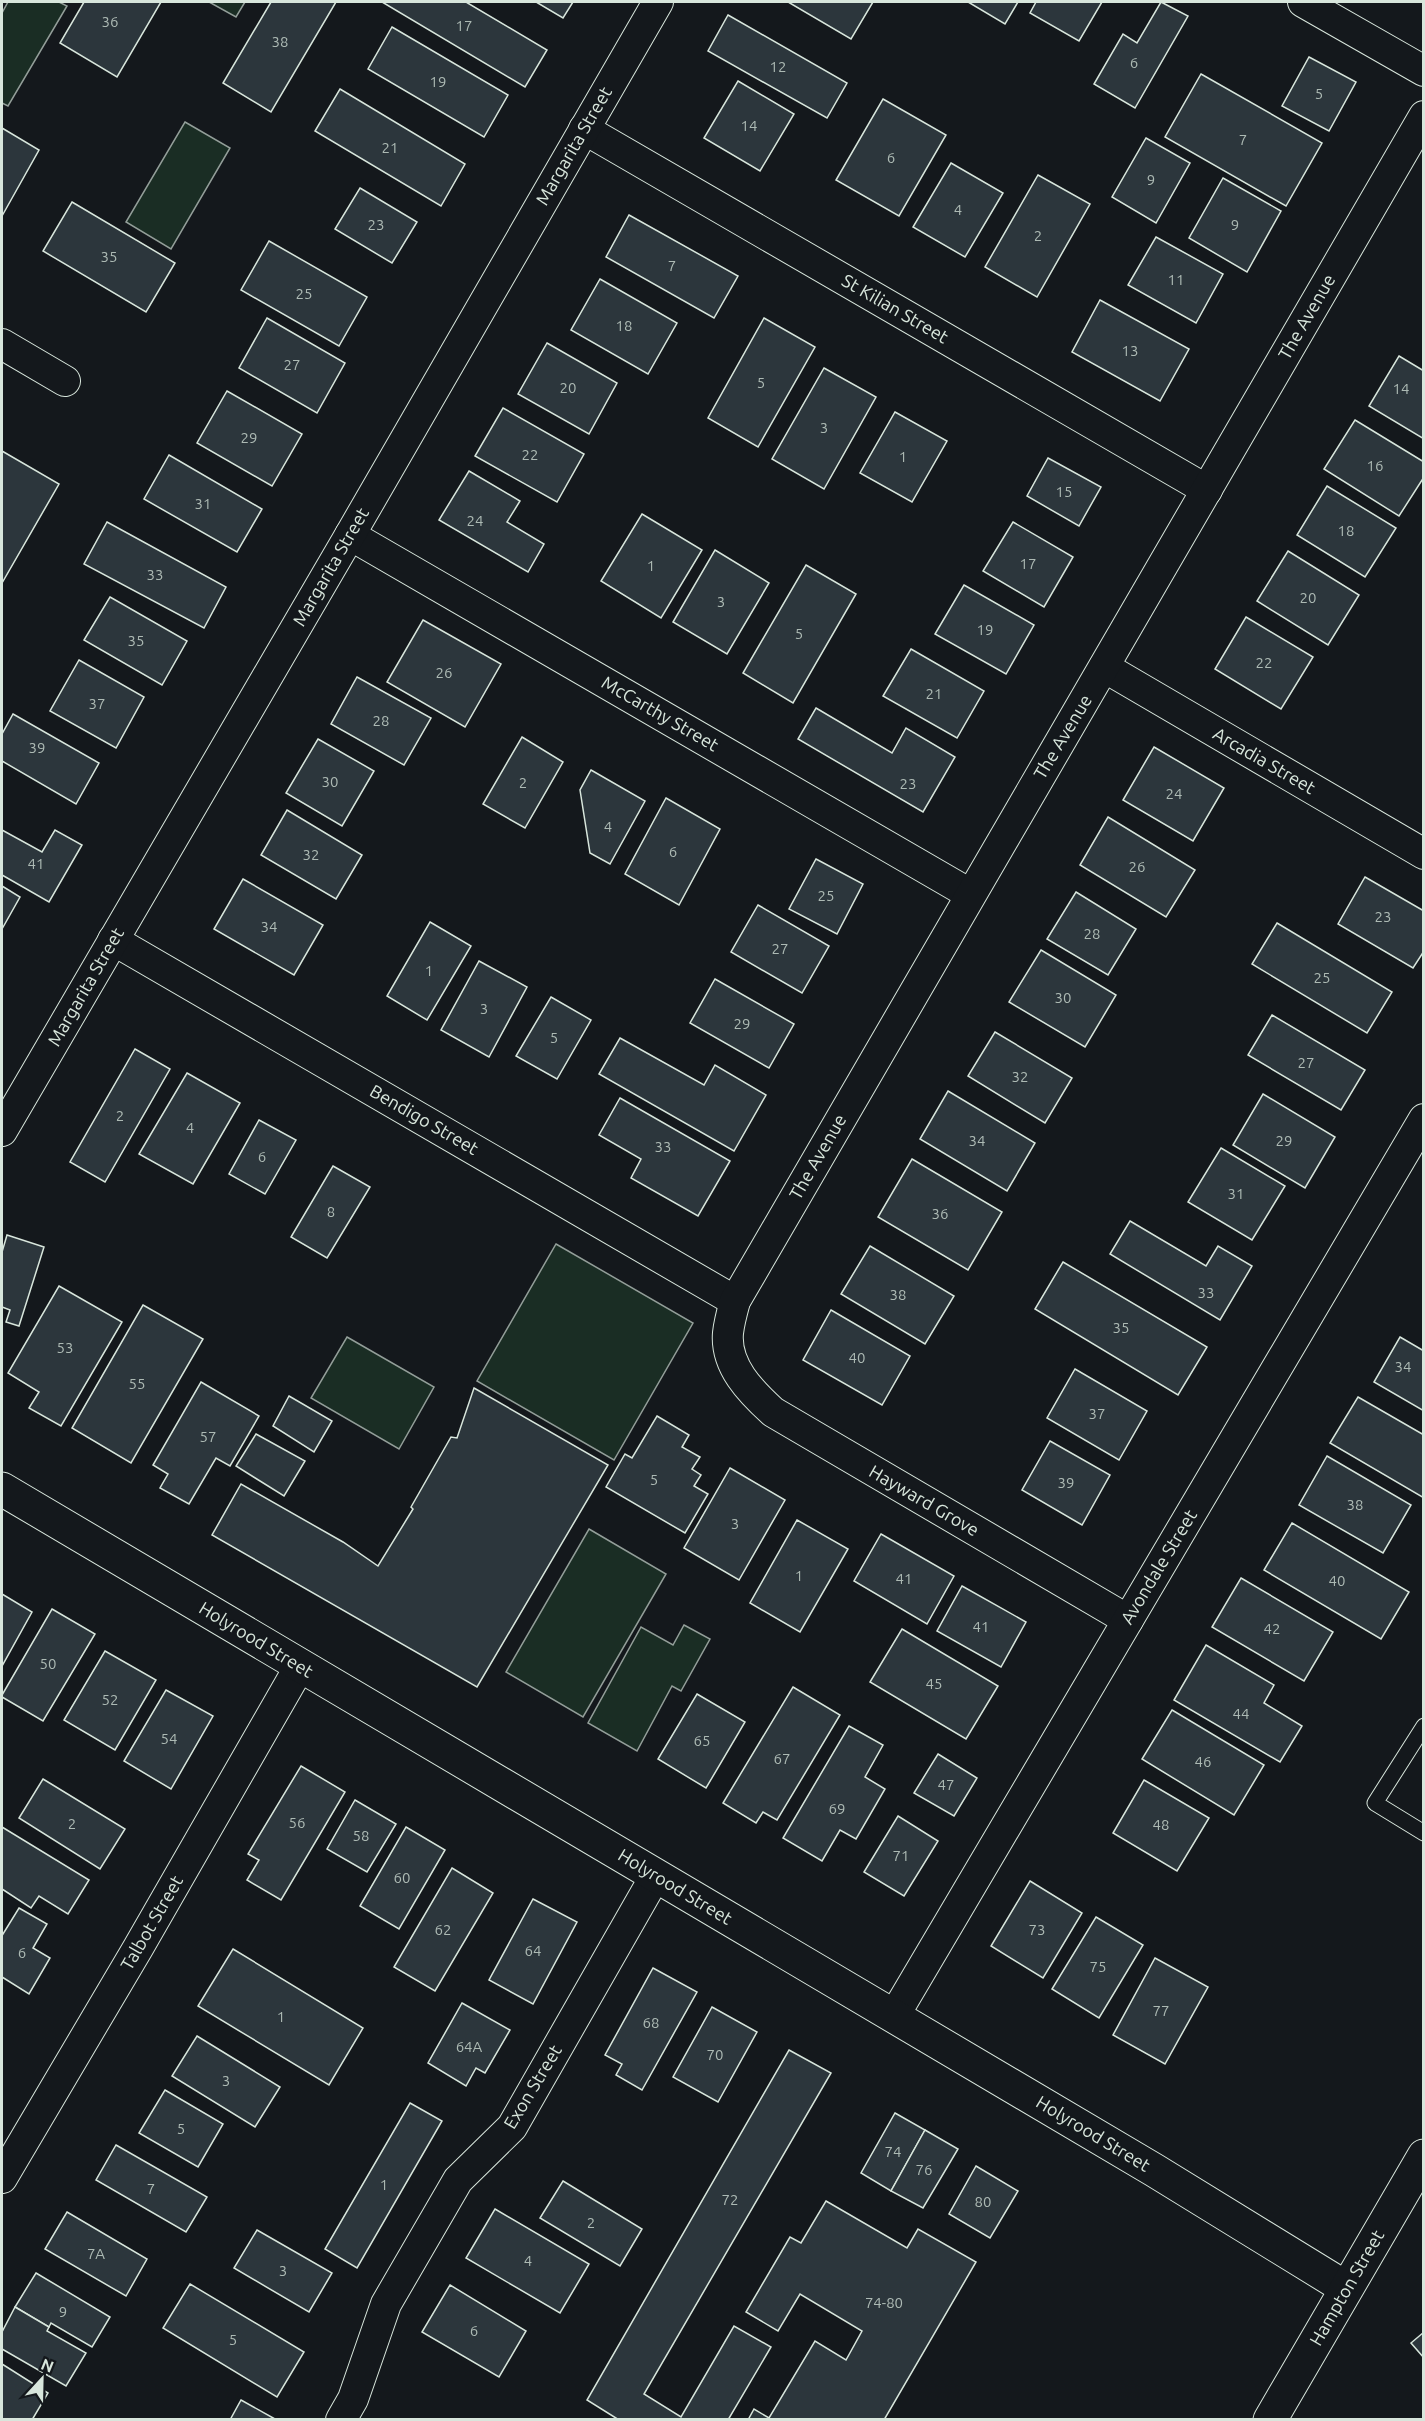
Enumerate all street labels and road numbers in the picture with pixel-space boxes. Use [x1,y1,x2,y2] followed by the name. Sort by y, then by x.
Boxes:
[531,83,615,208] street label: Margarita Street
[839,270,952,347] street label: St Kilian Street
[1274,270,1339,363] street label: The Avenue
[288,504,372,629] street label: Margarita Street
[599,672,722,755] street label: McCarthy Street
[1029,691,1095,782] street label: The Avenue
[1210,723,1319,797] street label: Arcadia Street
[43,924,127,1049] street label: Margarita Street
[367,1080,482,1158] street label: Bendigo Street
[785,1110,850,1203] street label: The Avenue
[866,1461,983,1540] street label: Hayward Grove
[1116,1506,1200,1627] street label: Avondale Street
[196,1597,317,1681] street label: Holyrood Street
[615,1844,736,1928] street label: Holyrood Street
[116,1872,186,1973] street label: Talbot Street
[499,2041,565,2132] street label: Exon Street
[1033,2091,1154,2175] street label: Holyrood Street
[1305,2226,1387,2349] street label: Hampton Street

